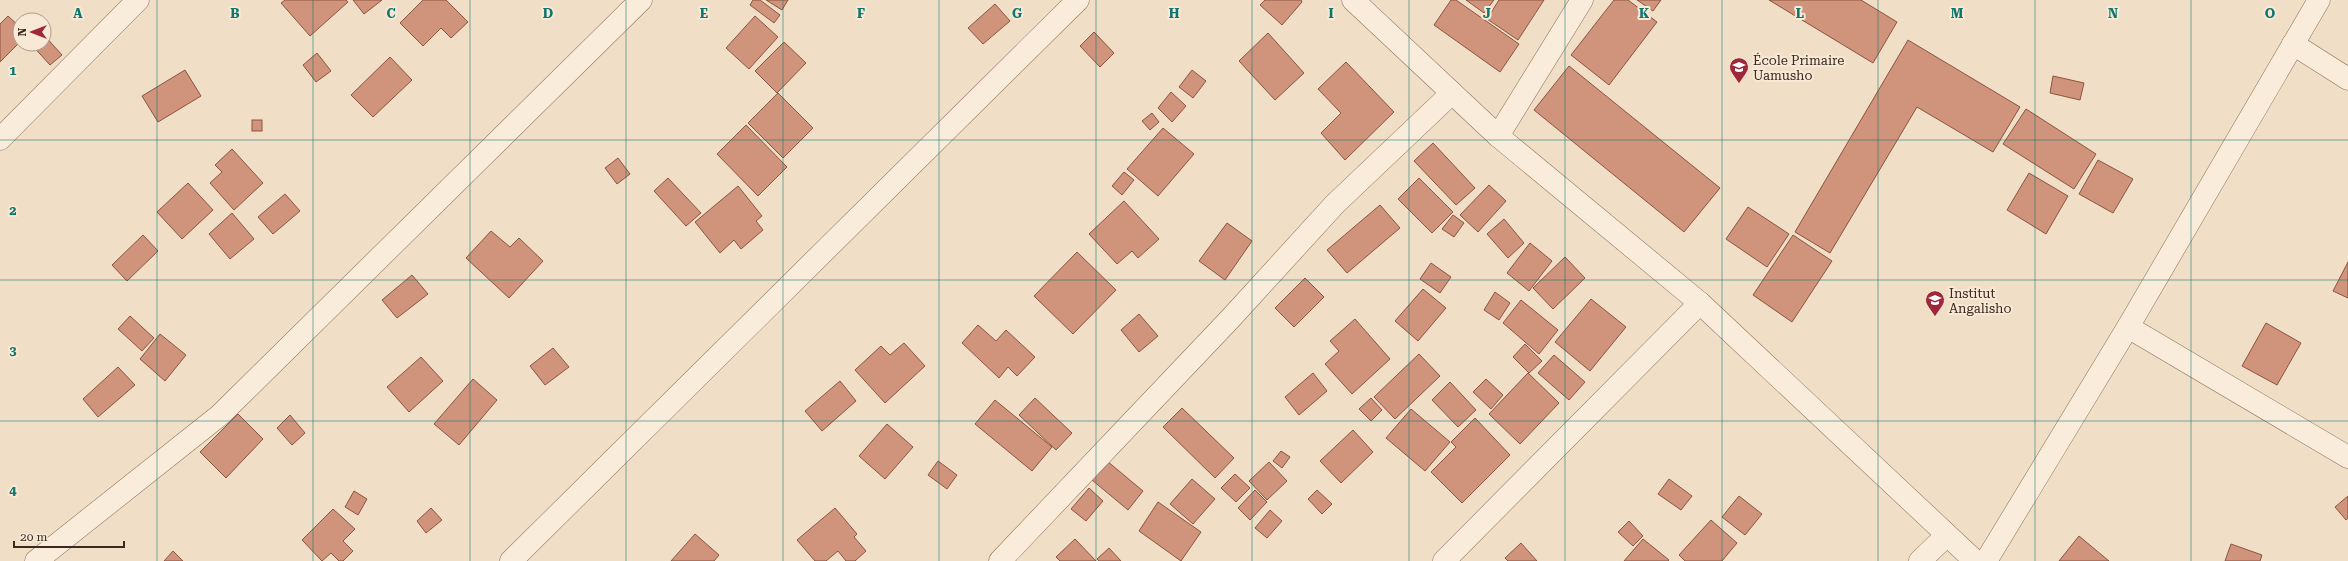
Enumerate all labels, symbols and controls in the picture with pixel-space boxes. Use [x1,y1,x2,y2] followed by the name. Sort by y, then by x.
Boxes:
[73,6,83,21] text: A
[230,6,240,21] text: B
[386,6,396,21] text: C
[543,6,553,21] text: D
[700,6,708,21] text: E
[857,6,865,21] text: F
[1012,6,1022,21] text: G
[1169,6,1180,21] text: H
[1328,6,1334,21] text: I
[1483,6,1491,21] text: J
[1639,6,1650,21] text: K
[1796,6,1804,21] text: L
[1951,6,1964,21] text: M
[2108,6,2118,21] text: N
[2265,6,2276,21] text: O
[12,12,52,52] north arrow
[16,27,29,36] text: N
[1753,52,1844,83] place label: École Primaire Uamusho
[1728,56,1750,84] school or university icon: École Primaire Uamusho
[9,63,17,78] text: 1
[9,203,17,218] text: 2
[1949,286,2012,316] place label: Institut Angalisho
[1924,289,1946,317] school or university icon: Institut Angalisho
[9,343,17,358] text: 3
[9,483,17,498] text: 4
[14,523,124,549] scale bar
[20,530,47,544] text: 20 m

